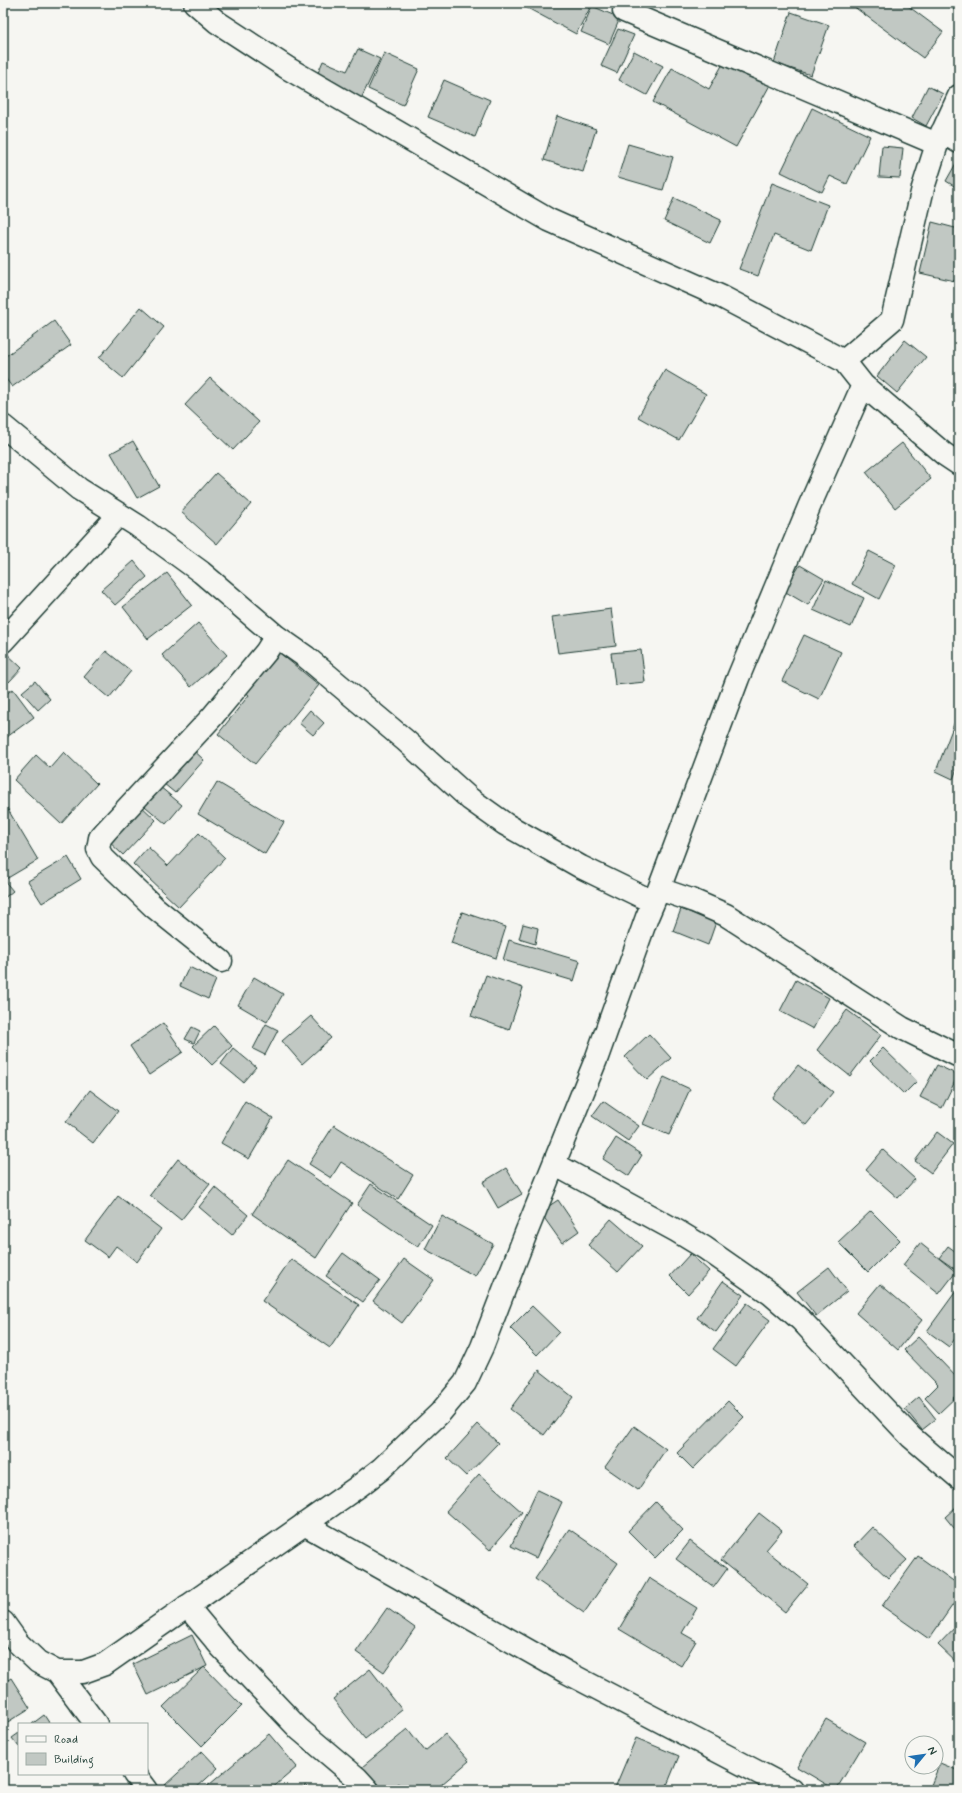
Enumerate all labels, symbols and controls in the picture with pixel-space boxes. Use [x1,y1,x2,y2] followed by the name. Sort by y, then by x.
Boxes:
[18,1723,148,1775] legend
[54,1732,78,1748] text: Road
[904,1735,944,1775] north arrow
[924,1744,940,1757] text: N
[54,1752,94,1769] text: Building

